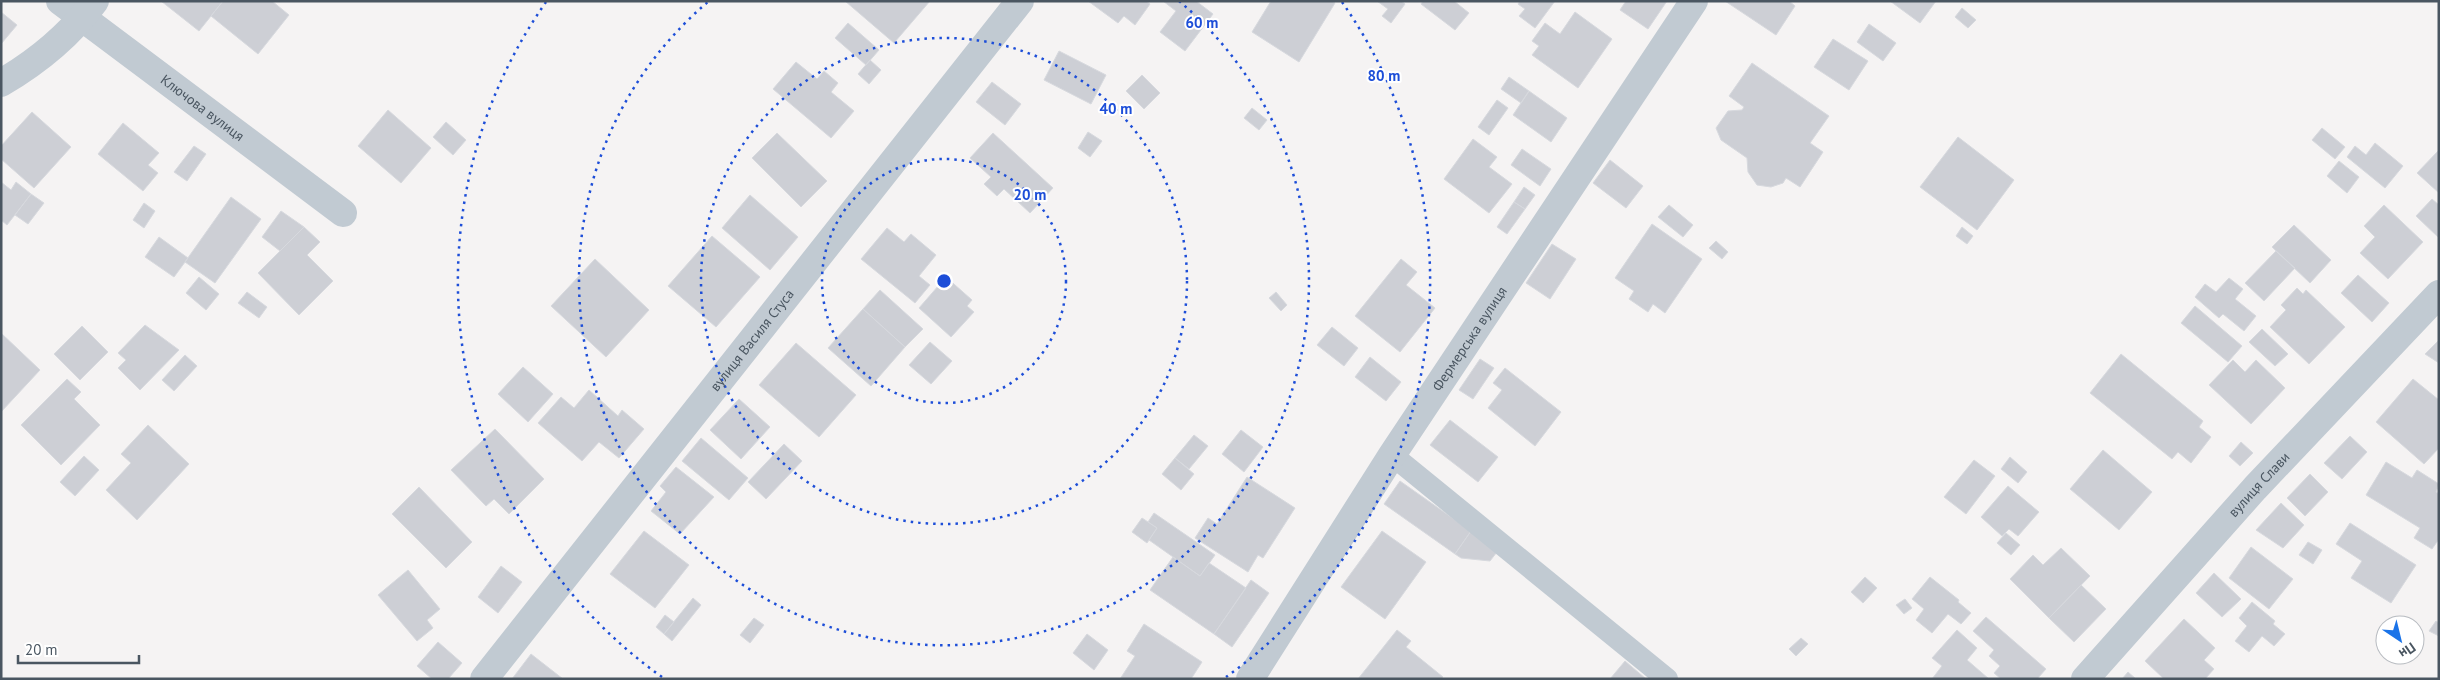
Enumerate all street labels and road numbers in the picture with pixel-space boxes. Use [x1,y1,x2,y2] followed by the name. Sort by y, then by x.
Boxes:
[157,70,248,145] street label: Ключова вулиця
[1428,283,1511,394] street label: Фермерська вулиця
[706,285,798,395] street label: вулиця Василя Стуса
[2224,448,2294,521] street label: вулиця Слави

